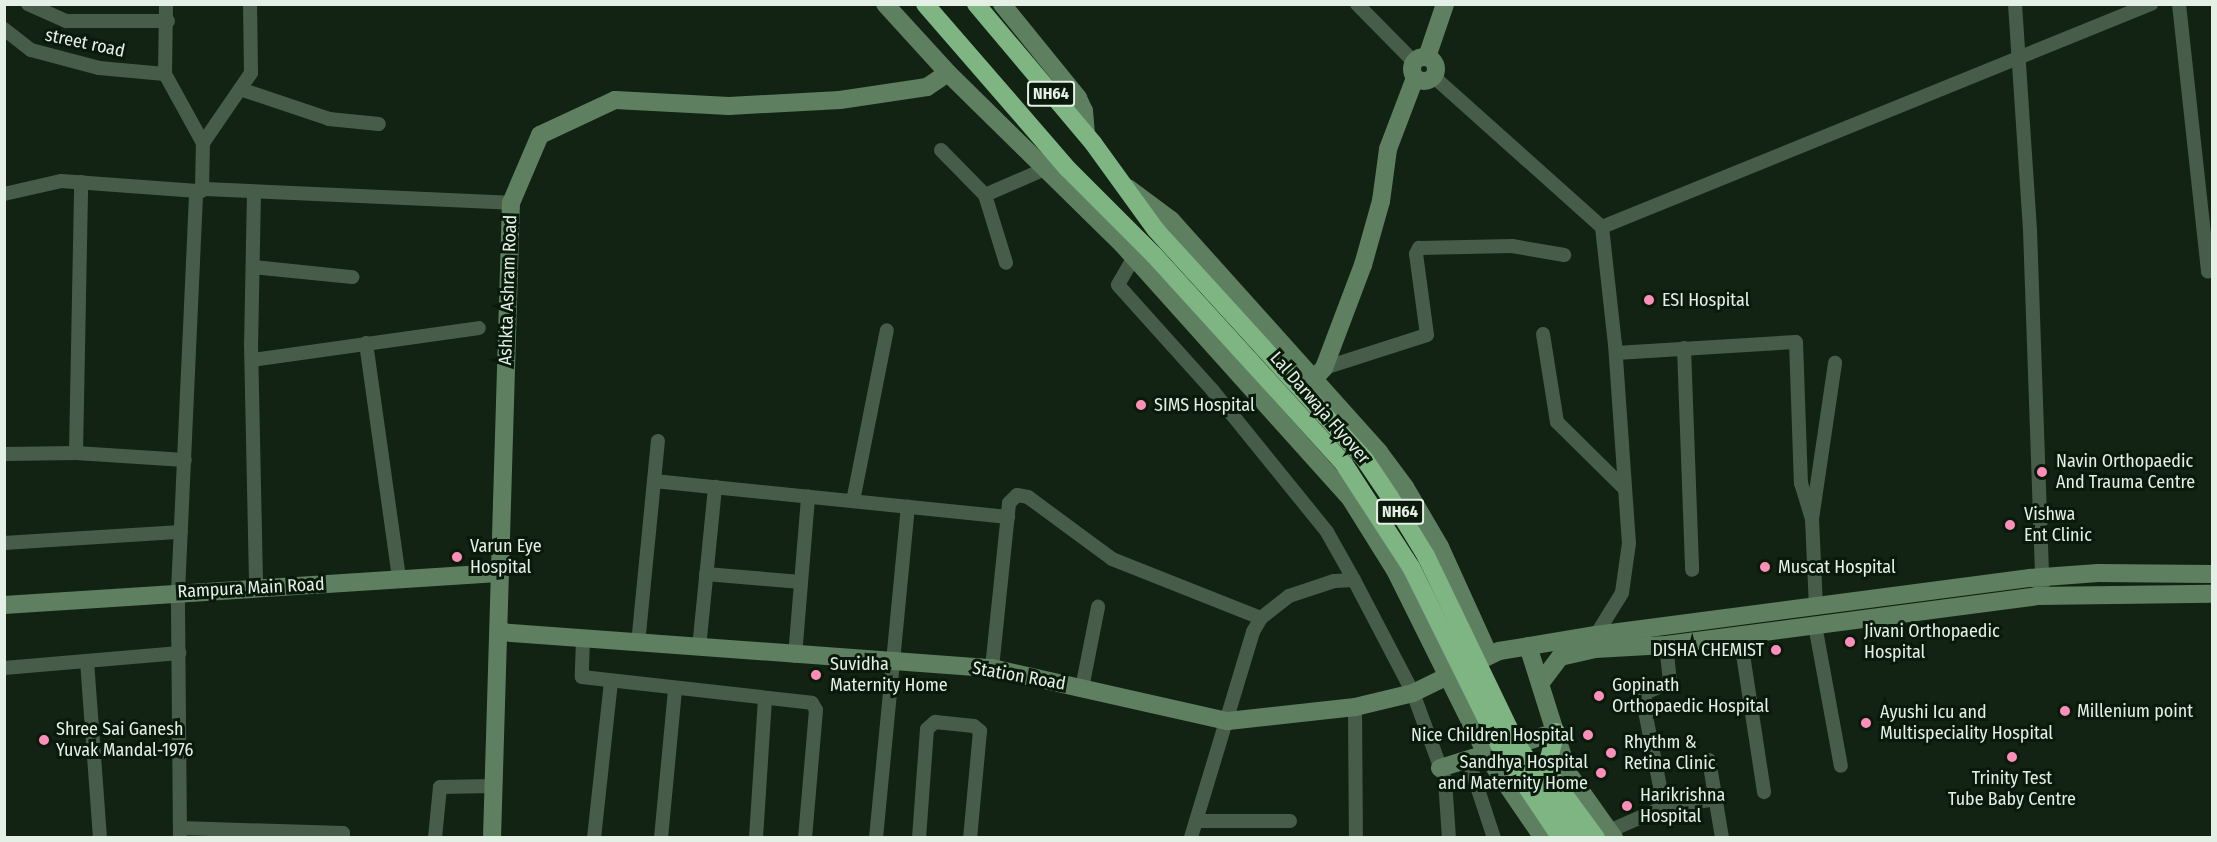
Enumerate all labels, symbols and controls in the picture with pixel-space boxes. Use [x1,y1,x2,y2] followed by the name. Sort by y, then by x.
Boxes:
[43,24,127,62] street label: street road
[1027,81,1075,107] road number: NH64
[495,214,521,366] street label: Ashkta Ashram Road
[1662,289,1749,311] place label: ESI Hospital
[1640,291,1658,309] marker: ESI Hospital
[1265,348,1375,468] street label: Lal Darwaja Flyover
[1154,394,1255,416] place label: SIMS Hospital
[1132,396,1150,414] marker: SIMS Hospital
[2056,451,2195,494] place label: Navin Orthopaedic And Trauma Centre
[2033,463,2051,481] marker: Navin Orthopaedic And Trauma Centre
[1376,499,1424,525] road number: NH64
[2024,504,2092,546] place label: Vishwa Ent Clinic
[2001,516,2019,534] marker: Vishwa Ent Clinic
[470,536,542,578] place label: Varun Eye Hospital
[448,548,466,566] marker: Varun Eye Hospital
[1778,556,1896,578] place label: Muscat Hospital
[1756,558,1774,576] marker: Muscat Hospital
[177,573,325,603] street label: Rampura Main Road
[1864,621,2000,664] place label: Jivani Orthopaedic Hospital
[1841,633,1859,651] marker: Jivani Orthopaedic Hospital
[1652,639,1764,661] place label: DISHA CHEMIST
[1769,643,1783,657] marker: DISHA CHEMIST
[830,654,948,696] place label: Suvidha Maternity Home
[971,657,1067,695] street label: Station Road
[807,666,825,684] marker: Suvidha Maternity Home
[1612,675,1769,718] place label: Gopinath Orthopaedic Hospital
[1590,687,1608,705] marker: Gopinath Orthopaedic Hospital
[2077,700,2193,722] place label: Millenium point
[1880,702,2053,744] place label: Ayushi Icu and Multispeciality Hospital
[2058,704,2072,718] marker: Millenium point
[1857,714,1875,732] marker: Ayushi Icu and Multispeciality Hospital
[56,719,193,762] place label: Shree Sai Ganesh Yuvak Mandal-1976
[1411,724,1574,746] place label: Nice Children Hospital
[1579,726,1597,744] marker: Nice Children Hospital
[1624,732,1715,774] place label: Rhythm & Retina Clinic
[37,733,51,747] marker: Shree Sai Ganesh Yuvak Mandal-1976
[1602,744,1620,762] marker: Rhythm & Retina Clinic
[2003,748,2021,766] marker: Trinity Test Tube Baby Centre
[1438,752,1588,795] place label: Sandhya Hospital and Maternity Home
[1592,764,1610,782] marker: Sandhya Hospital and Maternity Home
[1948,768,2076,810] place label: Trinity Test Tube Baby Centre
[1640,785,1725,828] place label: Harikrishna Hospital
[1618,797,1636,815] marker: Harikrishna Hospital

